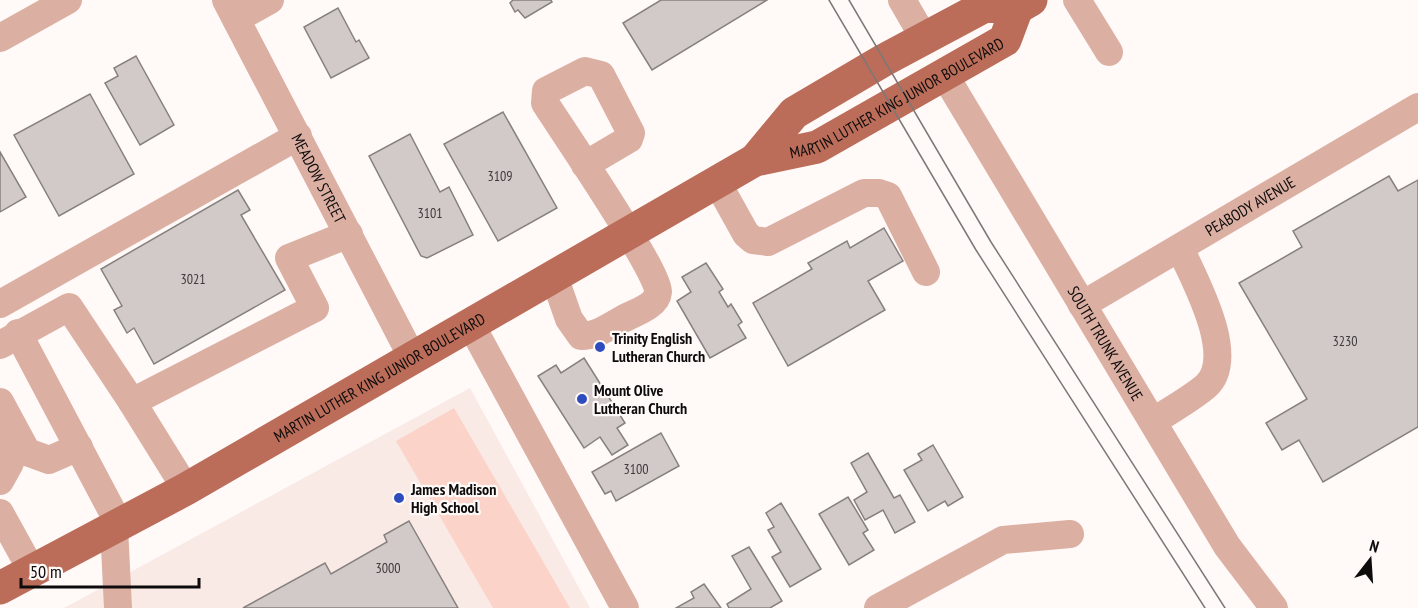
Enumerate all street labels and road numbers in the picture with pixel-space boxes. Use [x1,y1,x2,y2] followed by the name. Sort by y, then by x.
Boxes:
[788,33,1007,162] street label: MARTIN LUTHER KING JUNIOR BOULEVARD
[287,130,350,226] street label: MEADOW STREET
[1201,172,1299,240] street label: PEABODY AVENUE
[1063,282,1148,404] street label: SOUTH TRUNK AVENUE
[270,308,489,446] street label: MARTIN LUTHER KING JUNIOR BOULEVARD

